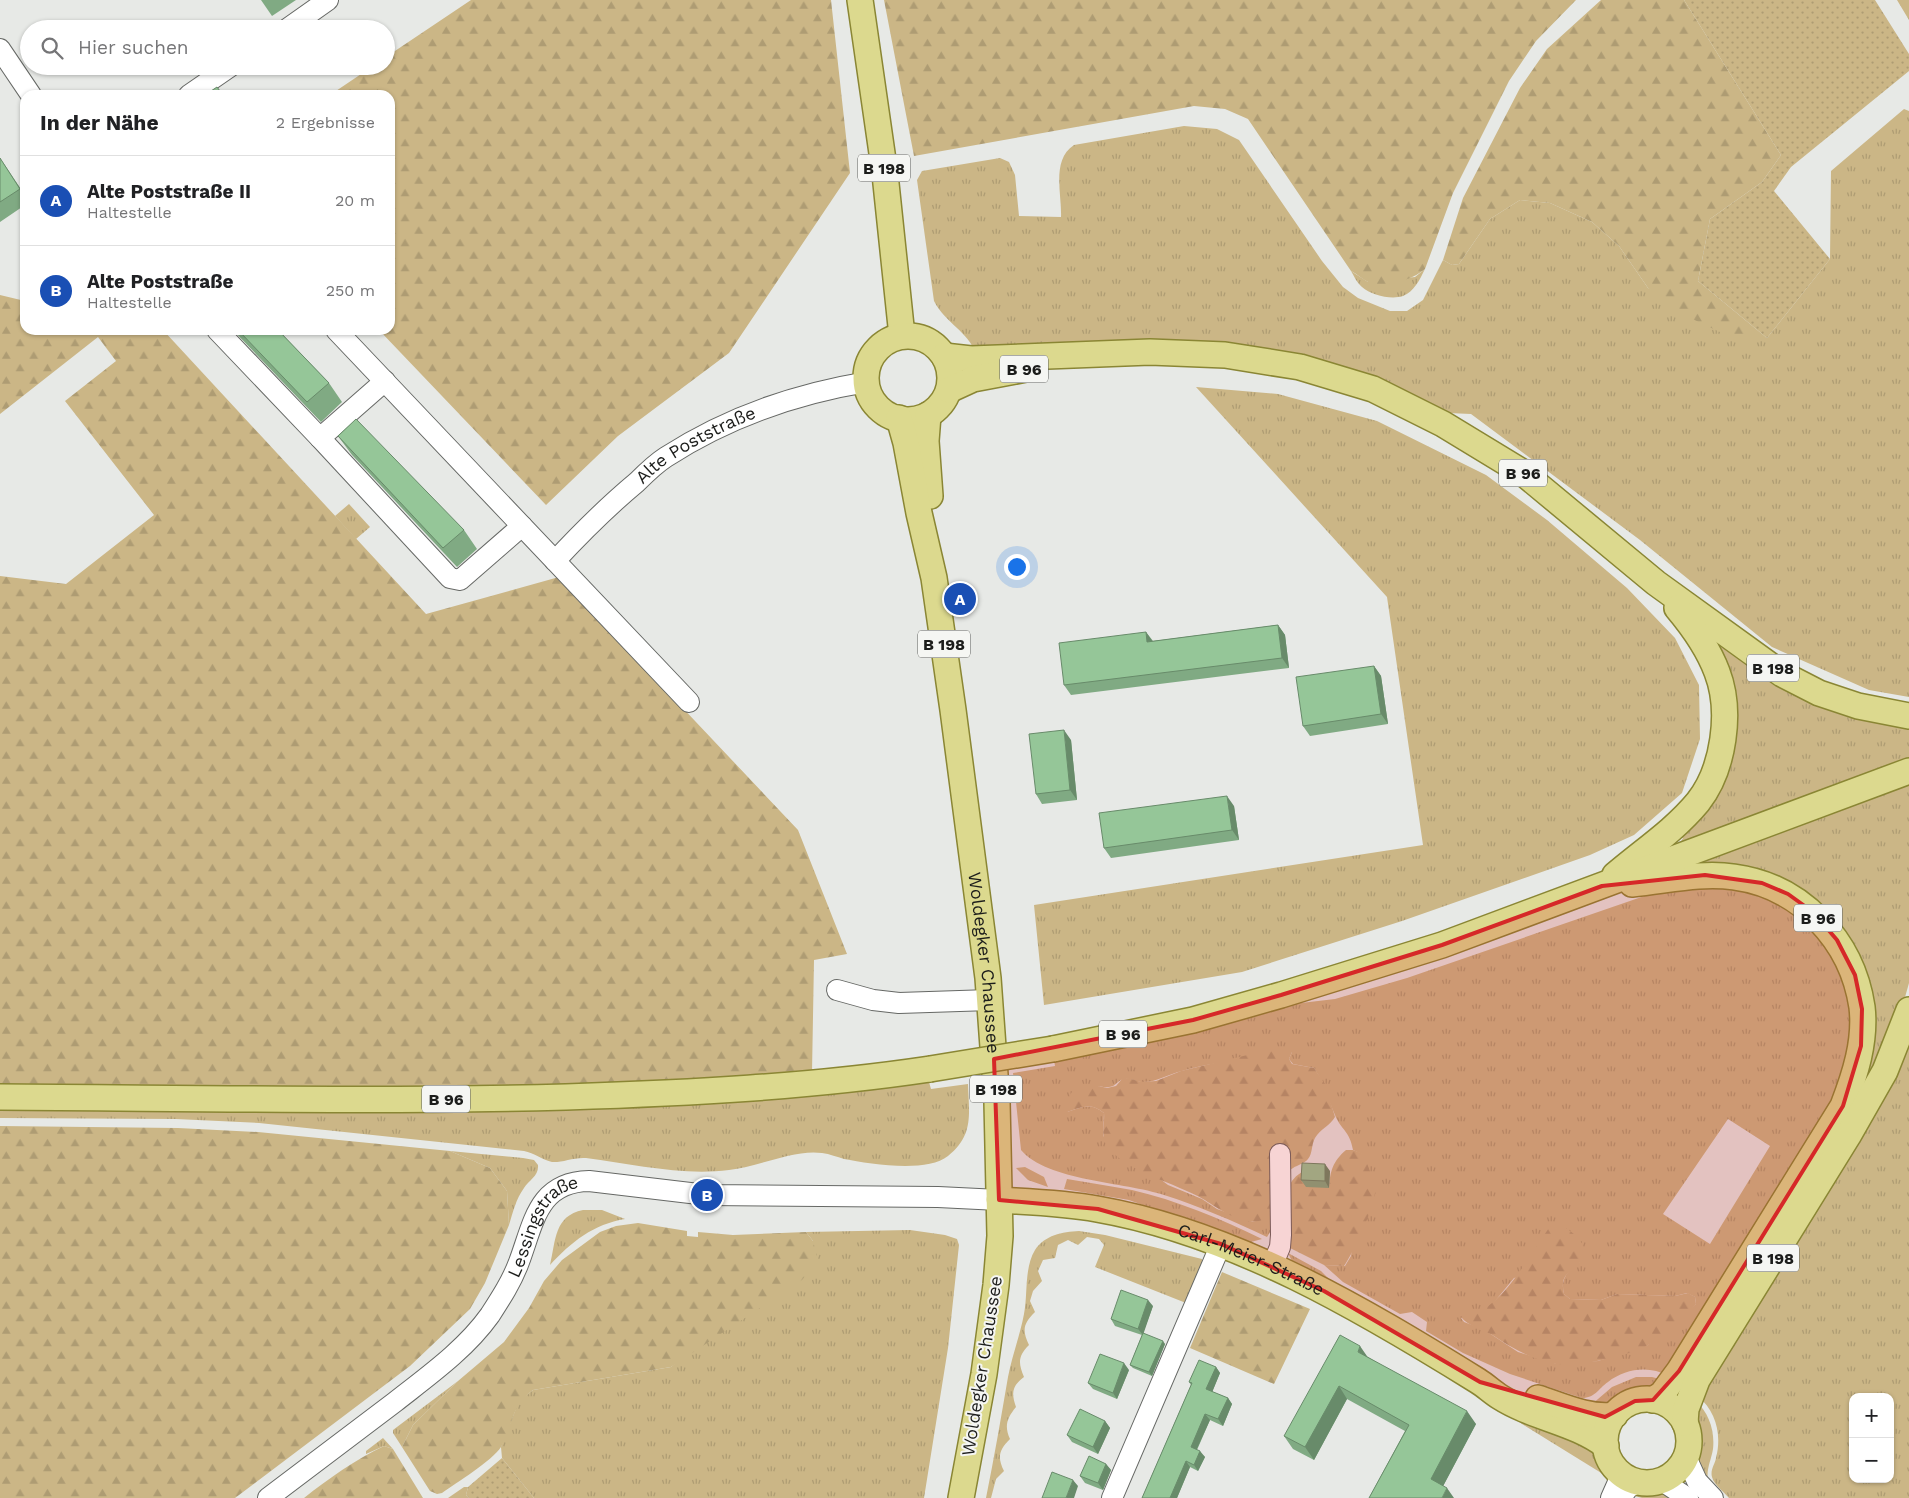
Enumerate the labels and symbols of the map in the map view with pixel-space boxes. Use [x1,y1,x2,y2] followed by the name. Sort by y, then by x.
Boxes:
[858,154,910,182] road number: B 198
[1000,356,1048,382] road number: B 96
[631,402,758,488] street label: Alte Poststraße
[1499,459,1547,486] road number: B 96
[1004,554,1030,580] your location
[944,580,976,618] pin: A
[918,630,970,658] road number: B 198
[1747,654,1799,681] road number: B 198
[964,871,1004,1054] street label: Woldegker Chaussee
[1794,904,1842,931] road number: B 96
[1099,1021,1147,1048] road number: B 96
[970,1076,1022,1102] road number: B 198
[422,1086,470,1112] road number: B 96
[503,1171,580,1281] street label: Lessingstraße
[691,1176,723,1214] pin: B
[1175,1219,1328,1300] street label: Carl-Meier-Straße
[1747,1244,1799,1272] road number: B 198
[957,1274,1006,1457] street label: Woldegker Chaussee

